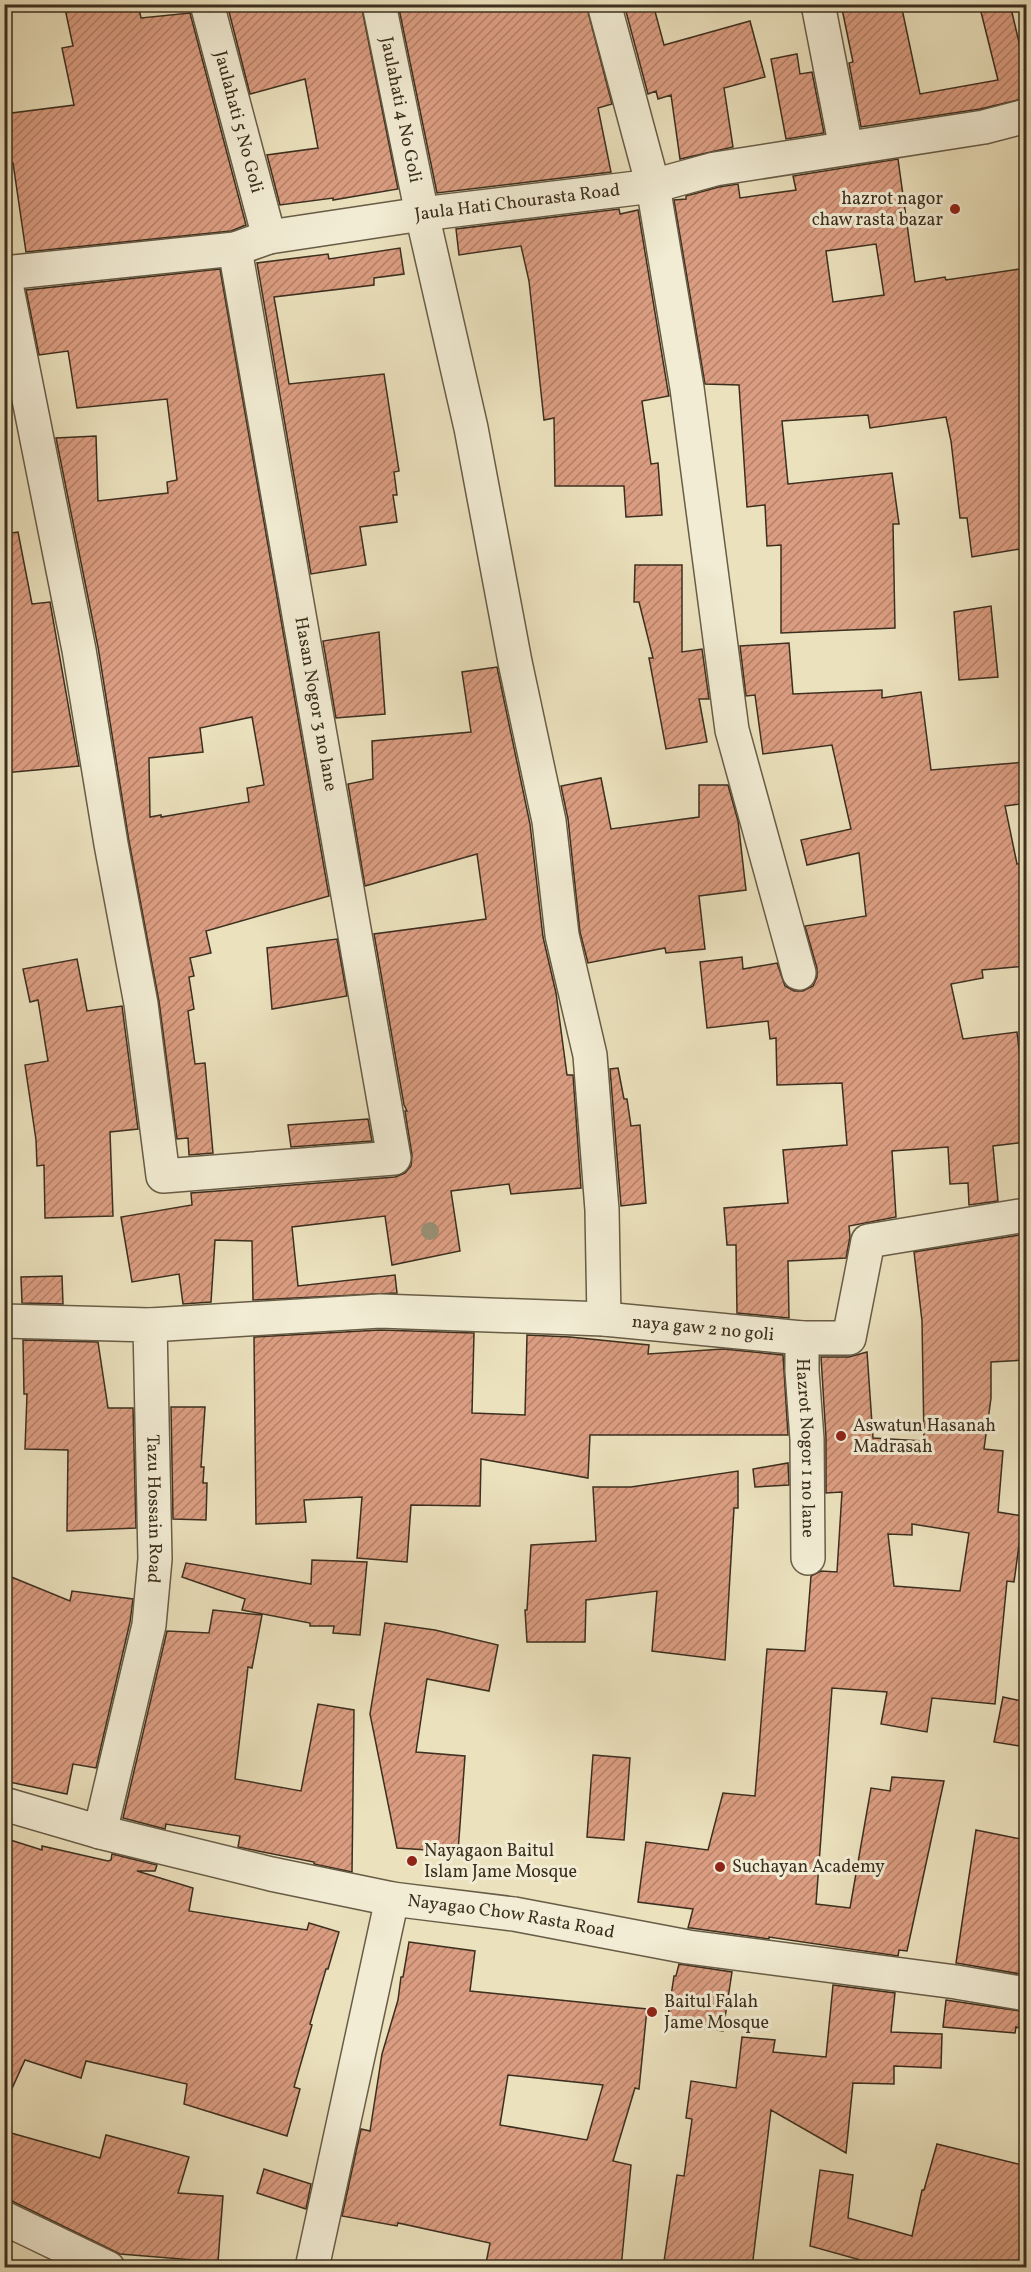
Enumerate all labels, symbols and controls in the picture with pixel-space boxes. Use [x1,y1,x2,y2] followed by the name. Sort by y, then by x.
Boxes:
[374,35,428,185] street label: Jaulahati 4 No Goli
[207,48,269,196] street label: Jaulahati 5 No Goli
[413,178,621,227] street label: Jaula Hati Chourasta Road
[812,187,943,233] place label: hazrot nagor chaw rasta bazar
[948,202,962,216] marker: hazrot nagor chaw rasta bazar
[287,615,343,793] street label: Hasan Nogor 3 no lane
[631,1309,775,1348] street label: naya gaw 2 no goli
[790,1358,820,1538] street label: Hazrot Nogor 1 no lane
[853,1414,996,1460] place label: Aswatun Hasanah Madrasah
[834,1429,848,1443] marker: Aswatun Hasanah Madrasah
[140,1434,168,1585] street label: Tazu Hossain Road
[424,1839,577,1885] place label: Nayagaon Baitul Islam Jame Mosque
[405,1854,419,1868] marker: Nayagaon Baitul Islam Jame Mosque
[732,1855,885,1880] place label: Suchayan Academy
[713,1860,727,1874] marker: Suchayan Academy
[406,1889,617,1945] street label: Nayagao Chow Rasta Road
[664,1990,769,2036] place label: Baitul Falah Jame Mosque
[645,2005,659,2019] marker: Baitul Falah Jame Mosque

